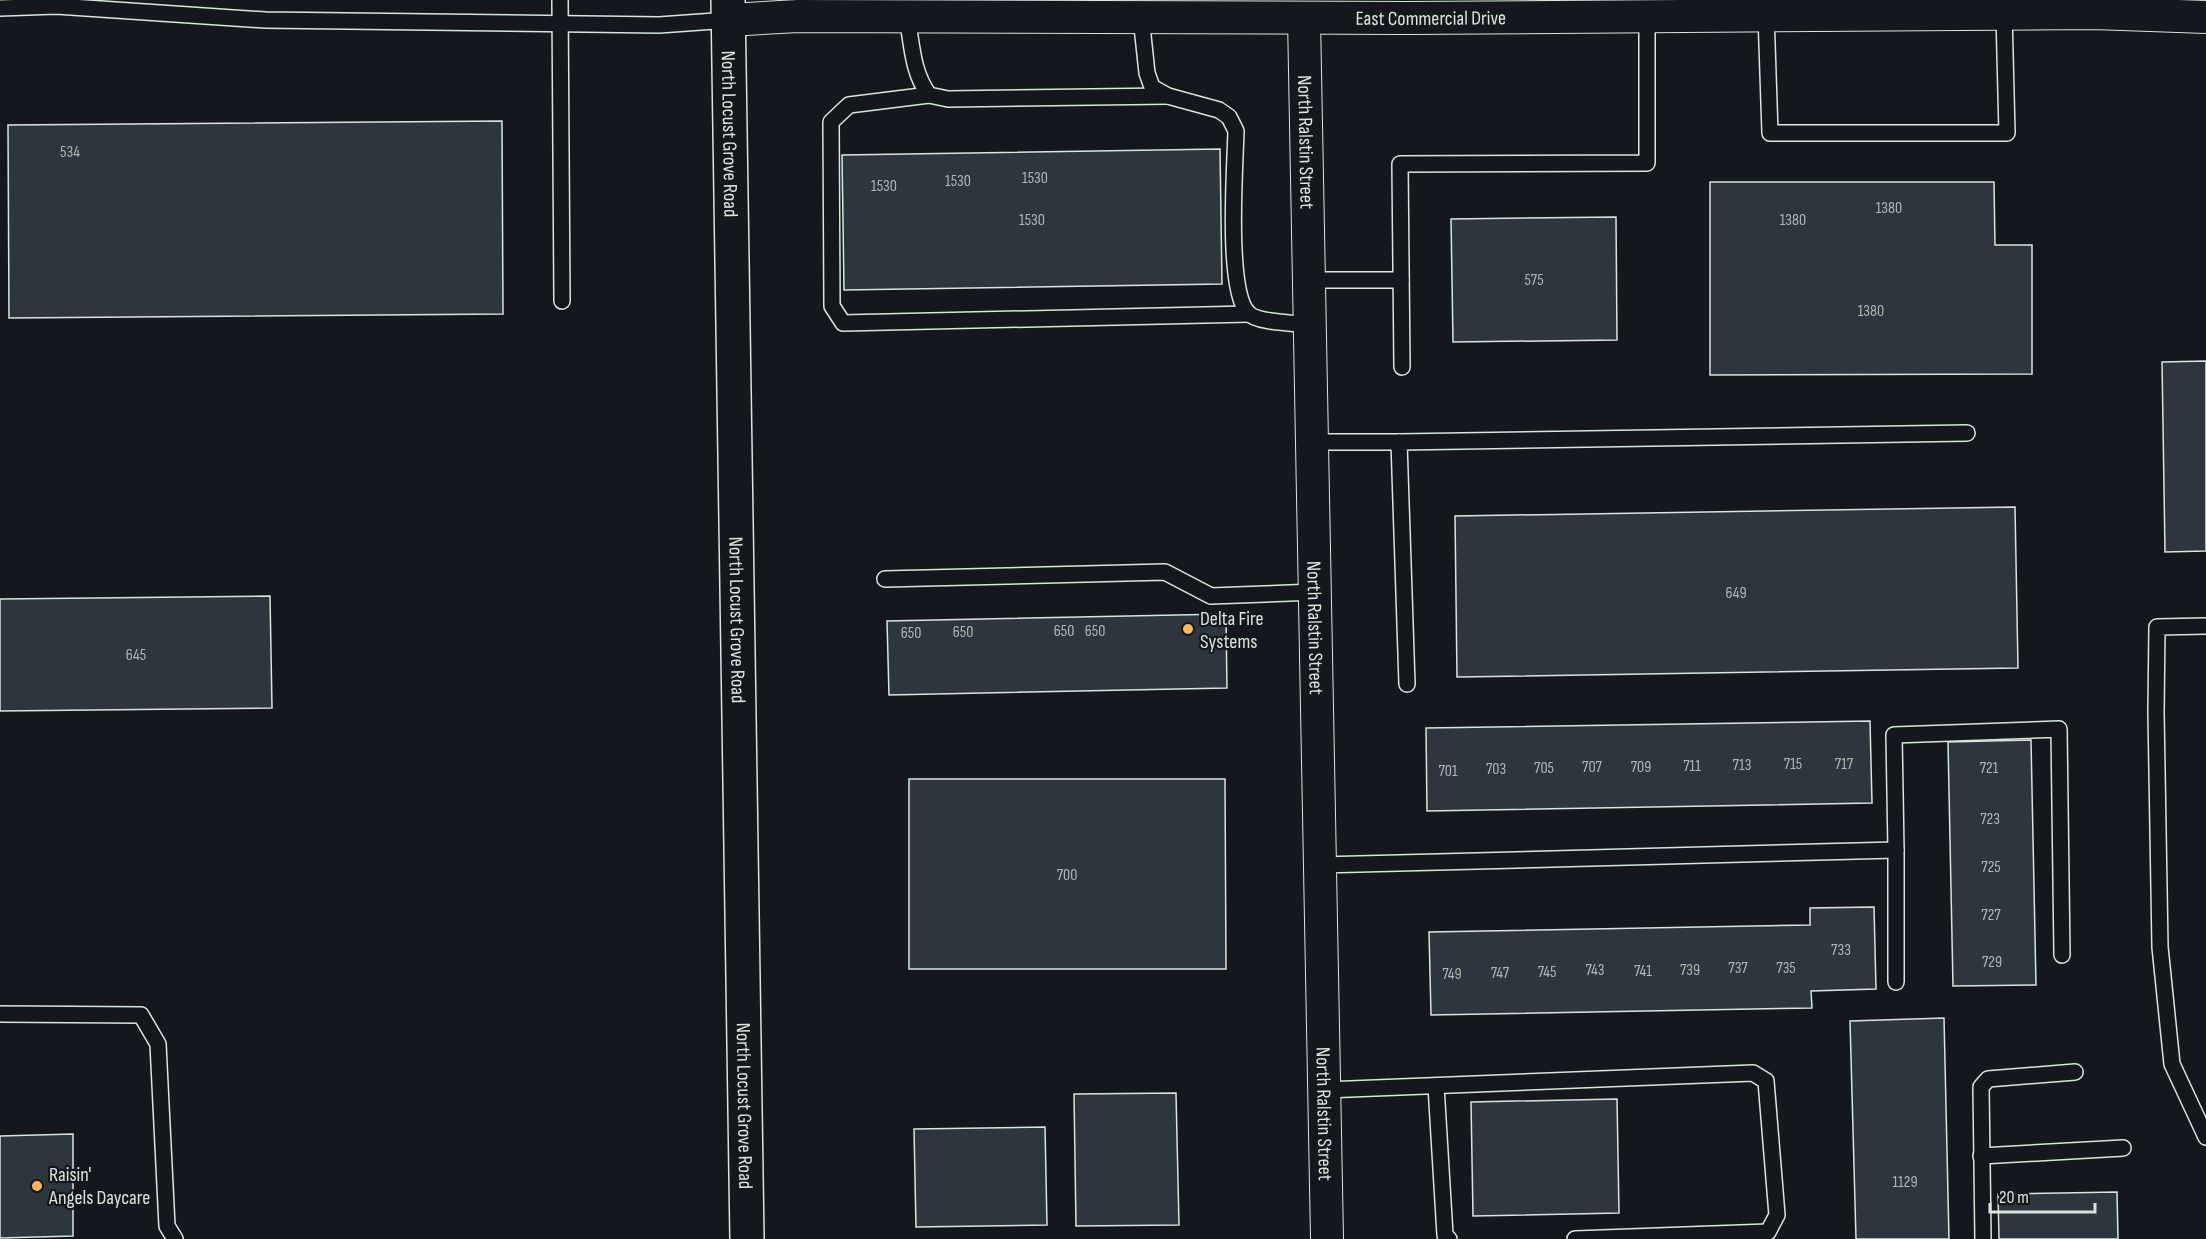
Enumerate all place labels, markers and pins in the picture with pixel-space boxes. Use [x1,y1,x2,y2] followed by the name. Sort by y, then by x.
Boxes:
[1200,607,1264,654] place label: Delta Fire Systems
[1181,622,1195,636] marker: Delta Fire Systems
[48,1163,150,1210] place label: Raisin' Angels Daycare
[30,1179,44,1193] marker: Raisin' Angels Daycare

